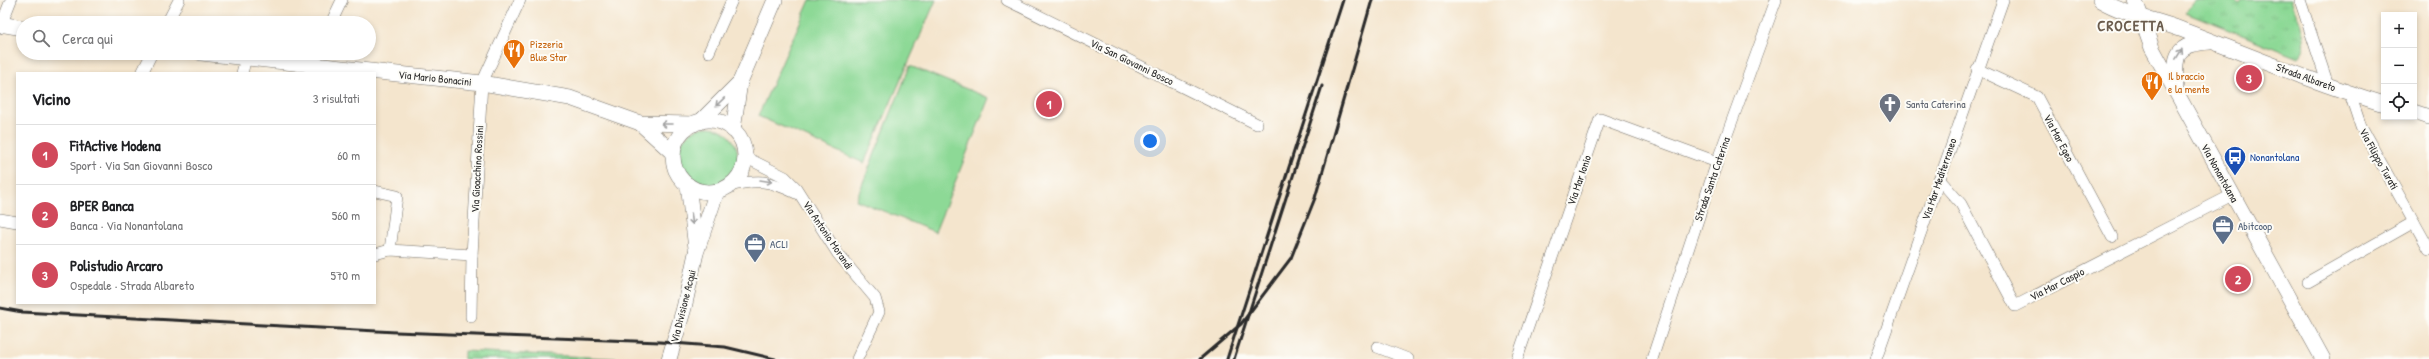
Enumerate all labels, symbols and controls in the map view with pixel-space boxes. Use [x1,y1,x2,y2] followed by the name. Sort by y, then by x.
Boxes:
[2381,12,2417,120] map controls
[2381,12,2417,48] button: +
[2097,15,2165,36] district label: CROCETTA
[16,16,376,60] search box
[30,27,52,49] icon: search
[62,28,113,49] text: Cerca qui
[1088,36,1177,89] street label: Via San Giovanni Bosco
[501,37,527,70] restaurant icon: Pizzeria Blue Star
[530,37,568,64] place label: Pizzeria Blue Star
[2176,48,2184,60] one-way arrow
[2381,48,2417,84] button: −
[2274,60,2338,94] street label: Strada Albareto
[2236,63,2262,93] pin: 3
[398,67,472,89] street label: Via Mario Bonacini
[2139,69,2165,102] restaurant icon: Il braccio e la mente
[2168,69,2210,96] place label: Il braccio e la mente
[2381,84,2417,120] button: locate
[32,87,70,110] text: Vicino
[313,89,360,107] text: 3 risultati
[1036,89,1062,119] pin: 1
[1877,91,1903,124] church icon: Santa Caterina
[715,97,725,107] one-way arrow
[1906,97,1966,111] place label: Santa Caterina
[2041,112,2078,165] street label: Via Mar Egeo
[661,120,674,128] one-way arrow
[468,125,486,213] street label: Via Gioacchino Rossini
[2356,126,2402,192] street label: Via Filippo Turati
[1140,131,1160,151] your location
[1691,134,1733,223] street label: Strada Santa Caterina
[70,135,161,156] text: FitActive Modena
[1918,136,1960,222] street label: Via Mar Mediterraneo
[2198,141,2242,205] street label: Via Nonantolana
[2222,144,2248,177] bus stop icon: Nonantolana
[43,146,47,164] text: 1
[337,146,360,164] text: 60 m
[2250,150,2300,164] place label: Nonantolana
[1564,153,1594,207] street label: Via Mar Ionio
[70,156,213,174] text: Sport · Via San Giovanni Bosco
[759,177,772,185] one-way arrow
[70,195,134,216] text: BPER Banca
[800,198,856,272] street label: Via Antonio Morandi
[42,206,48,224] text: 2
[332,206,360,224] text: 560 m
[688,212,696,225] one-way arrow
[2210,213,2236,246] office icon: Abitcoop
[70,216,183,234] text: Banca · Via Nonantolana
[2238,219,2272,233] place label: Abitcoop
[742,231,768,264] office icon: ACLI
[770,237,788,251] place label: ACLI
[70,255,163,276] text: Polistudio Arcaro
[2027,264,2087,304] street label: Via Mar Caspio
[2225,264,2251,294] pin: 2
[42,266,48,284] text: 3
[330,266,360,284] text: 570 m
[667,268,699,344] street label: Via Divisione Acqui
[70,276,194,294] text: Ospedale · Strada Albareto

